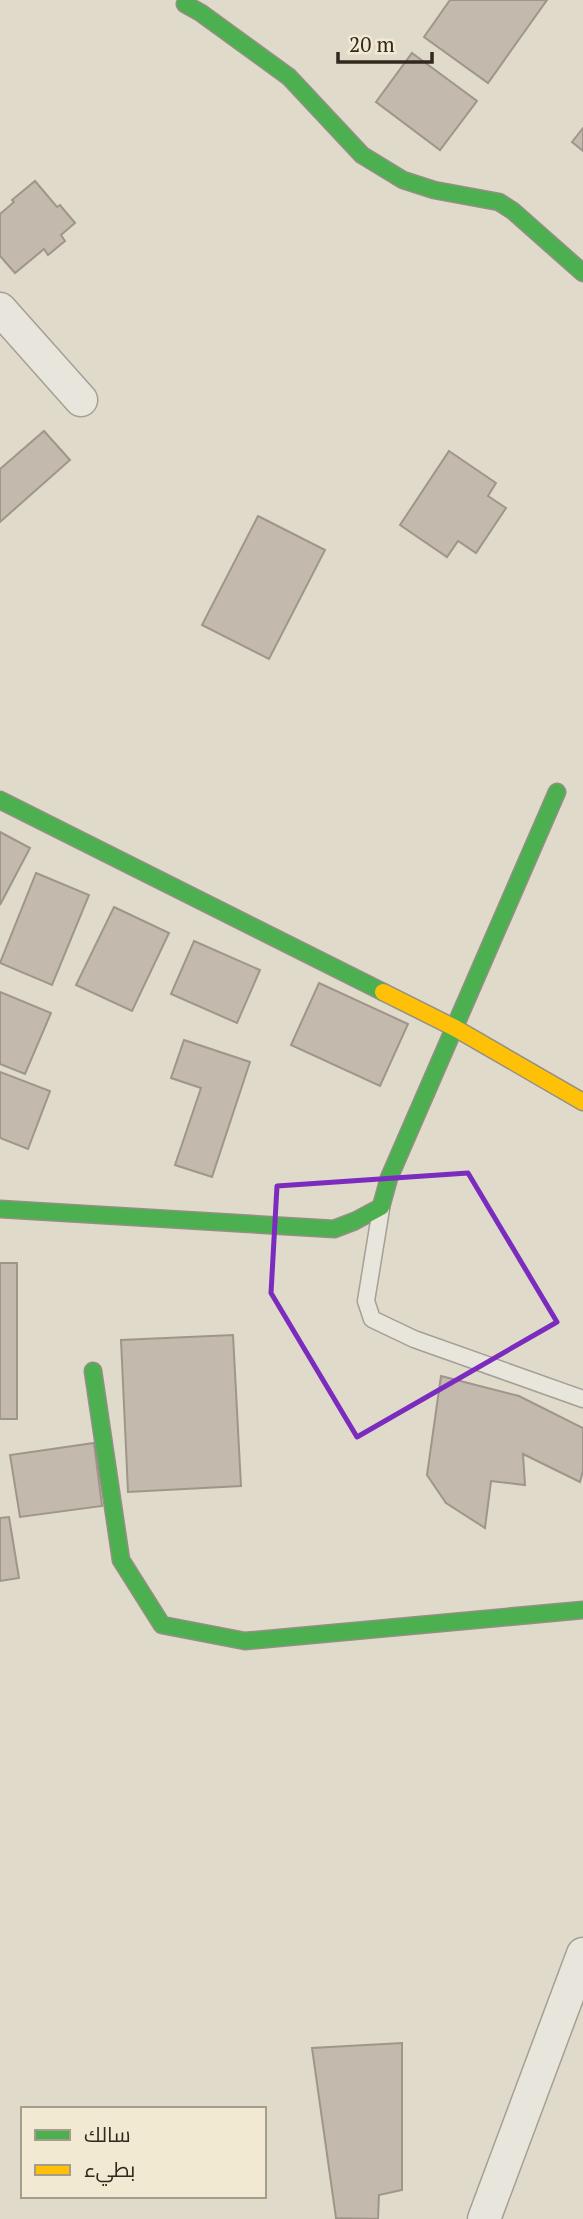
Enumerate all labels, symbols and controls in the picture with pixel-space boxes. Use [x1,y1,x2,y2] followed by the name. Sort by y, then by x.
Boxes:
[338,21,433,65] scale bar
[349,30,395,58] text: 20 m
[21,2107,266,2198] legend
[84,2120,131,2148] text: سالك
[84,2155,135,2186] text: بطيء

